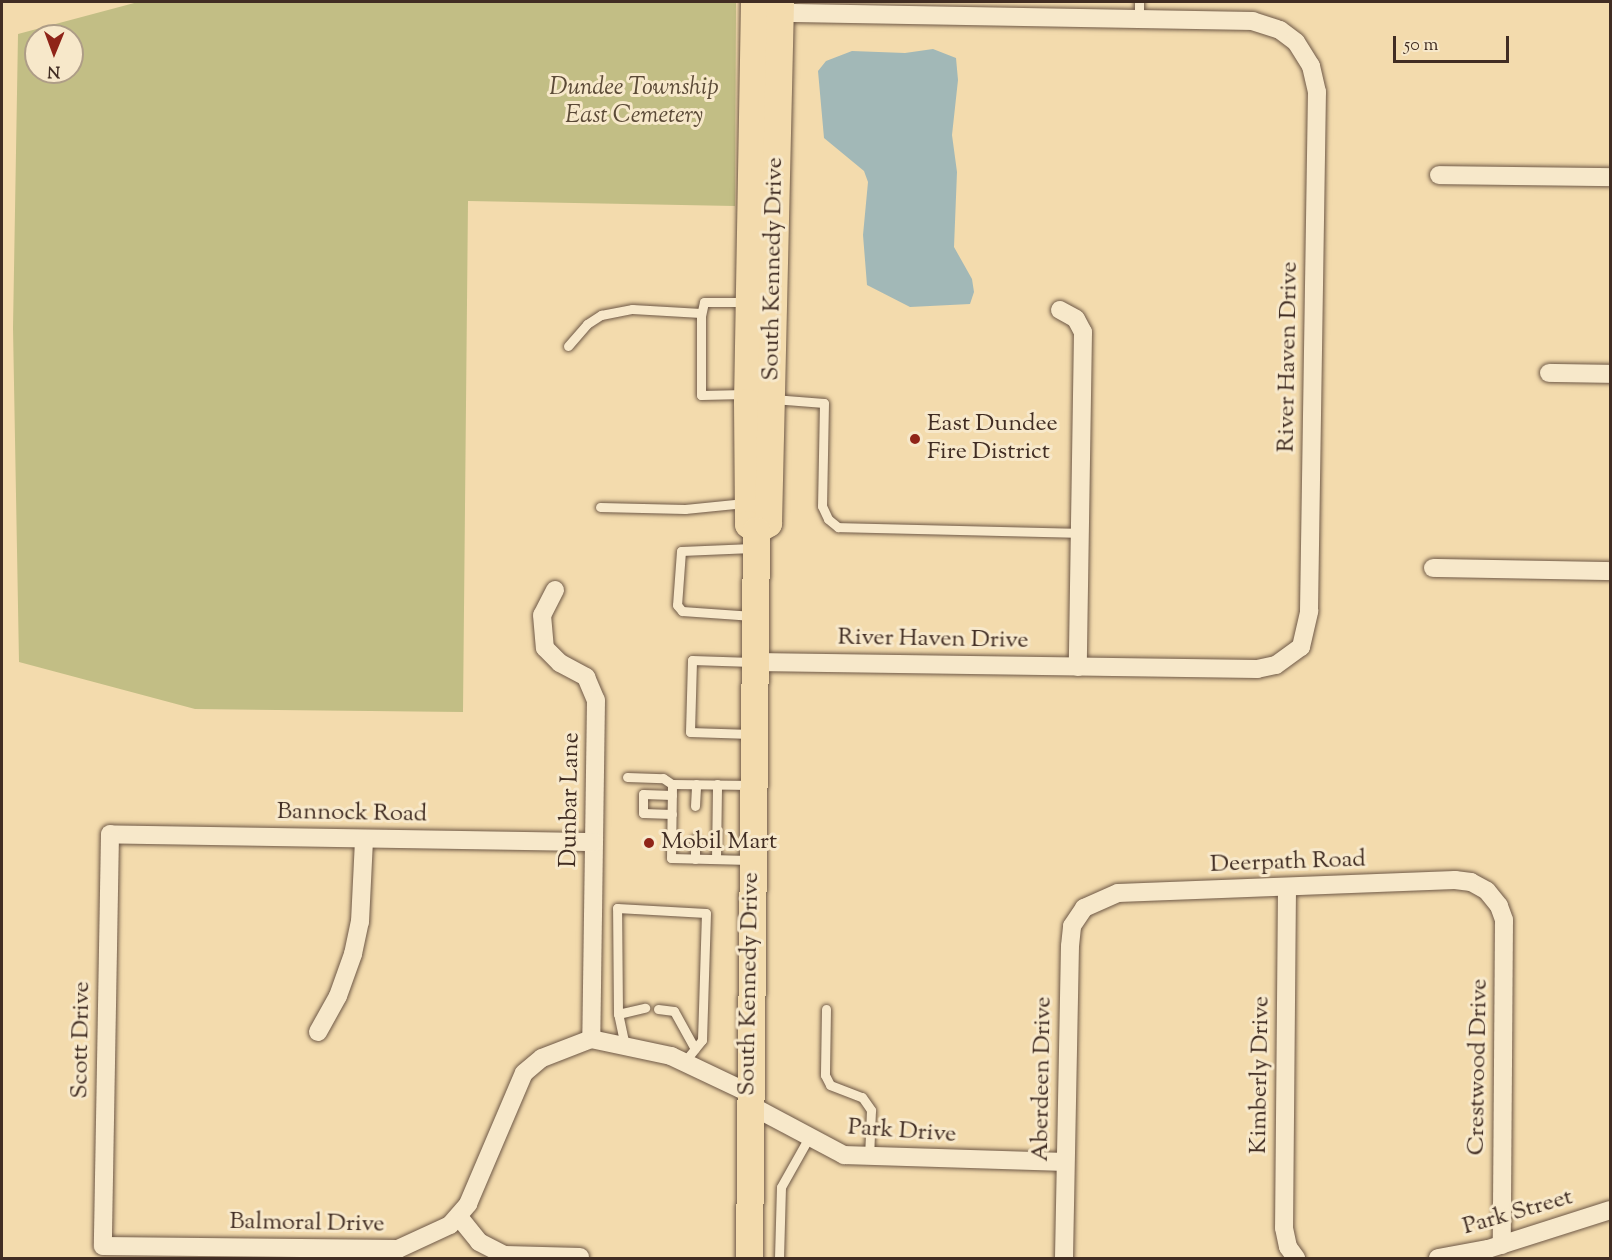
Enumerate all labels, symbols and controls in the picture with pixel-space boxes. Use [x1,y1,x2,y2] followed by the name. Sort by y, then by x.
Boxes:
[24,24,84,84] north arrow
[1396,24,1512,62] scale bar
[1404,33,1438,59] text: 50 m
[47,59,60,82] text: N
[549,75,719,131] park label: Dundee Township East Cemetery
[758,157,790,381] street label: South Kennedy Drive
[1273,261,1305,453] street label: River Haven Drive
[927,411,1058,467] place label: East Dundee Fire District
[908,432,922,446] marker: East Dundee Fire District
[837,624,1029,656] street label: River Haven Drive
[555,732,587,868] street label: Dunbar Lane
[277,798,427,830] street label: Bannock Road
[661,829,777,857] place label: Mobil Mart
[642,836,656,850] marker: Mobil Mart
[1210,846,1366,880] street label: Deerpath Road
[734,872,766,1096] street label: South Kennedy Drive
[1463,978,1495,1156] street label: Crestwood Drive
[67,981,97,1099] street label: Scott Drive
[1027,996,1059,1162] street label: Aberdeen Drive
[1245,996,1277,1154] street label: Kimberly Drive
[847,1114,957,1150] street label: Park Drive
[1460,1184,1576,1242] street label: Park Street
[229,1208,385,1240] street label: Balmoral Drive

